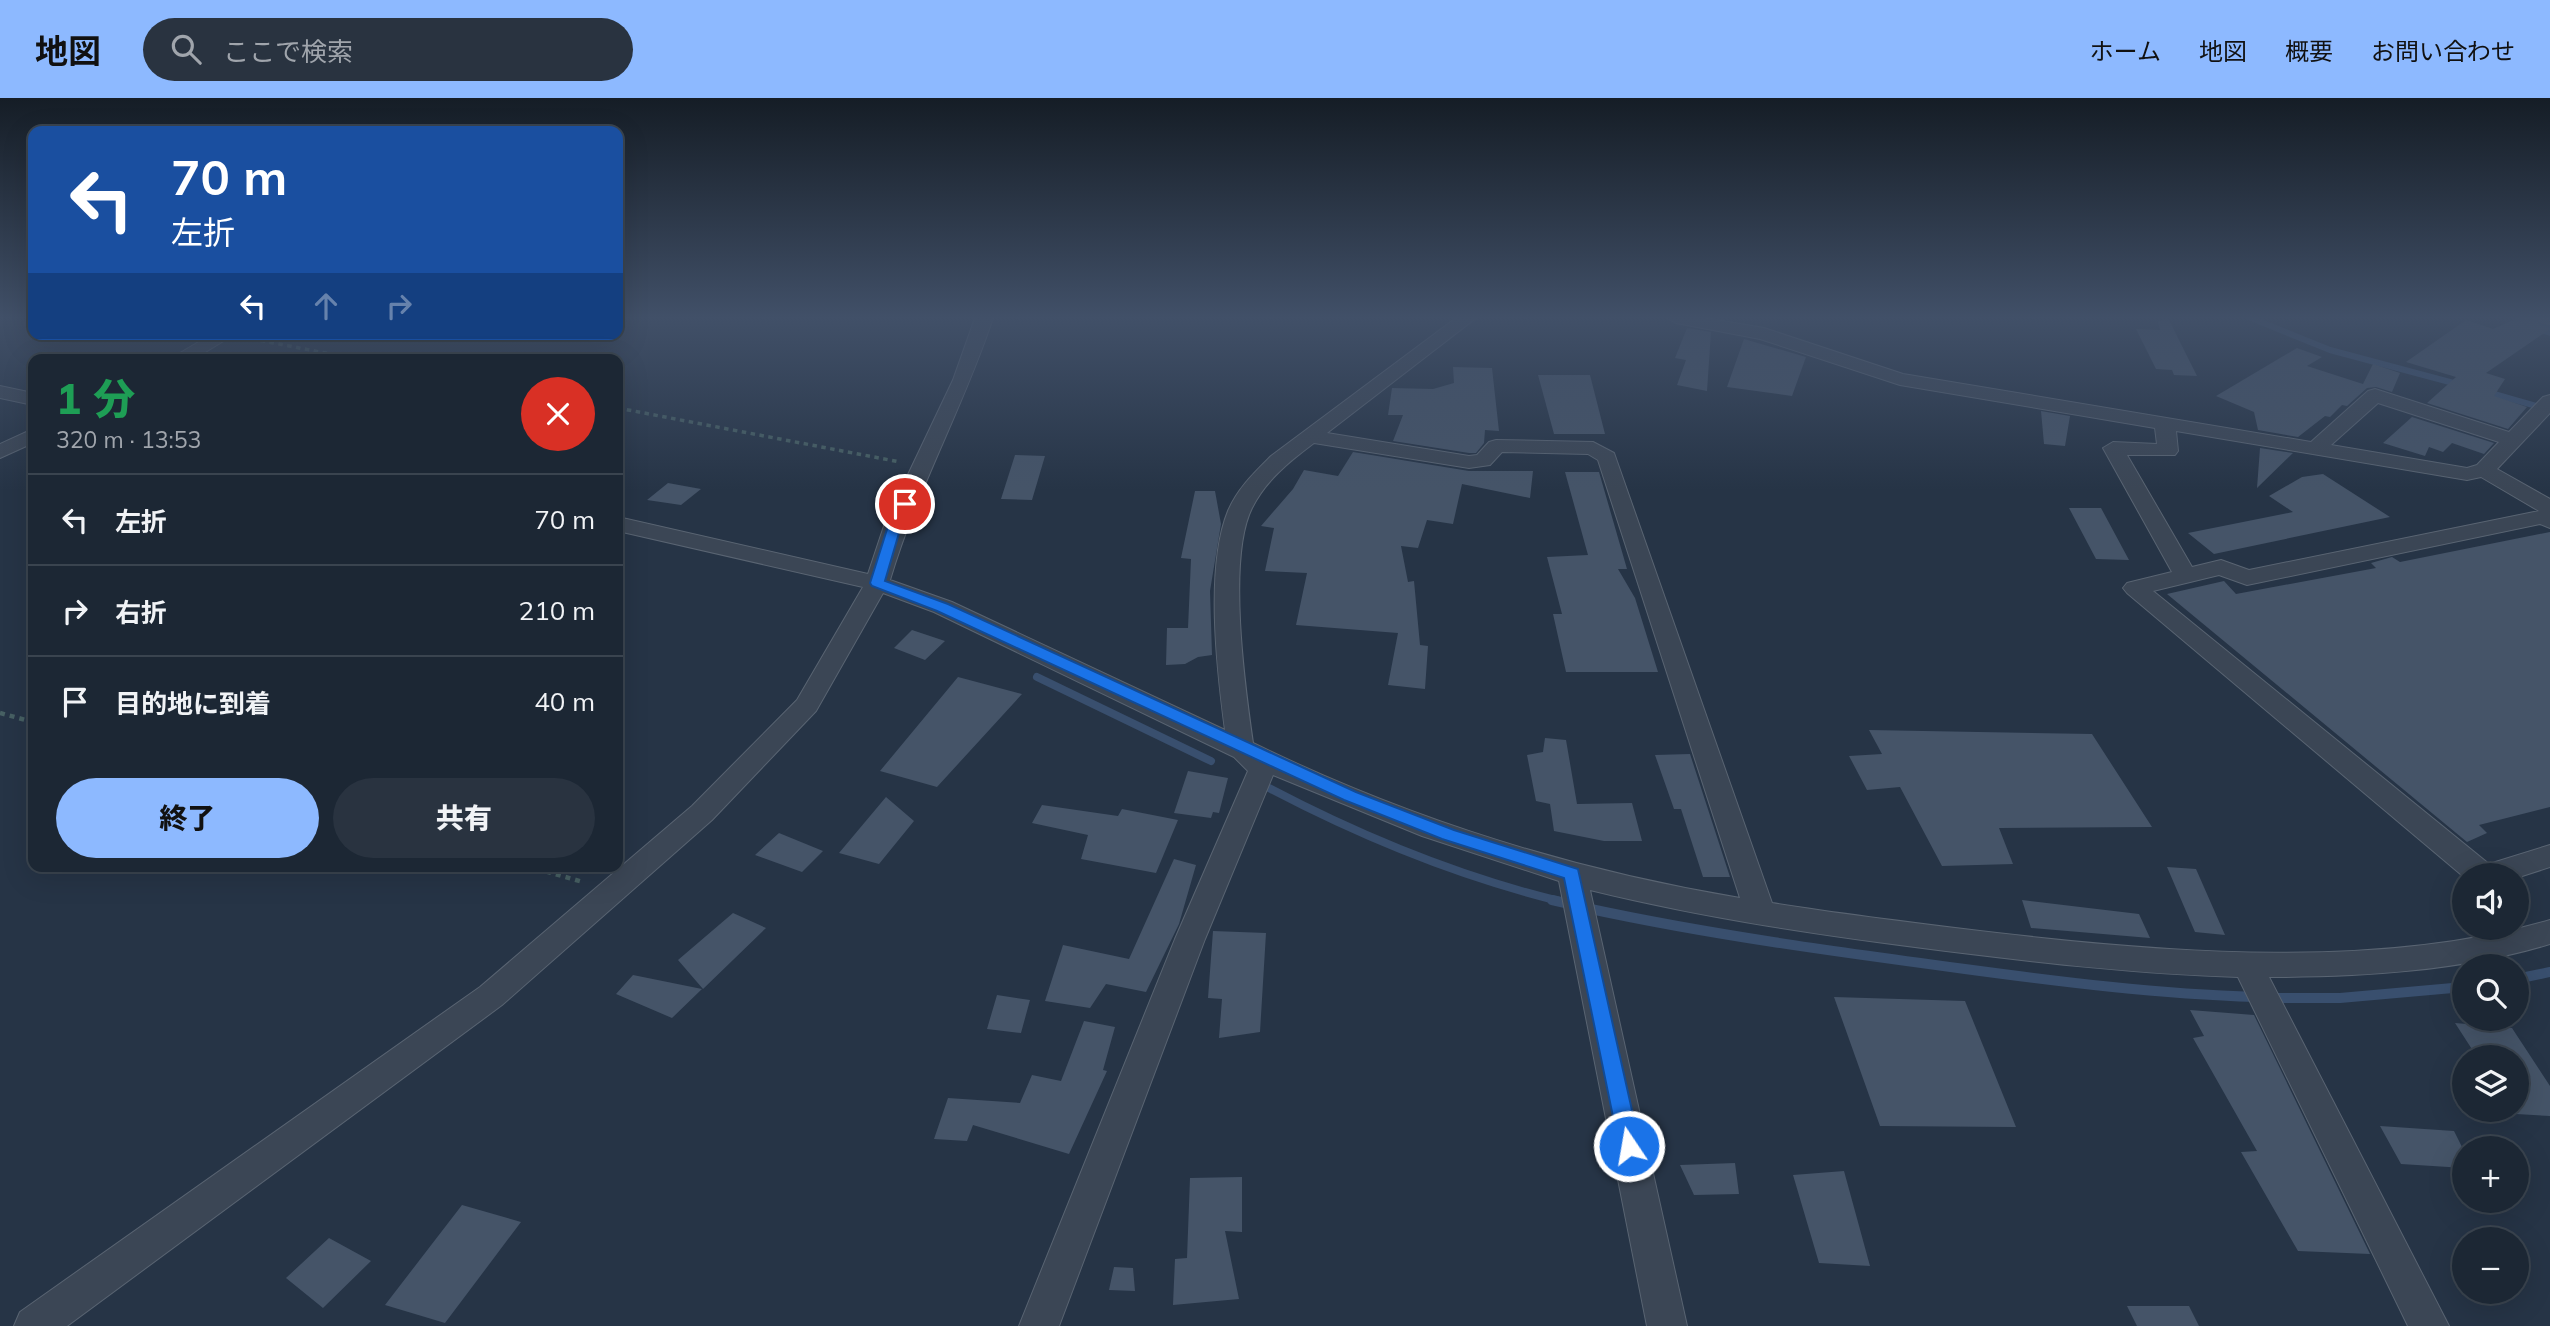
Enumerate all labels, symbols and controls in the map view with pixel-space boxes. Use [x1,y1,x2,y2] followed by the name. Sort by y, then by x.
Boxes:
[143,18,633,81] search box
[35,30,101,71] text: 地図
[167,30,205,68] icon: search
[223,35,353,68] text: ここで検索
[2090,36,2161,66] text: ホーム
[2199,36,2247,66] text: 地図
[2285,36,2333,66] text: 概要
[2371,36,2515,66] text: お問い合わせ
[171,146,287,207] text: 70 m
[56,154,147,245] icon: left
[171,212,235,252] text: 左折
[234,287,272,325] icon: left
[307,287,345,325] icon: ahead
[380,287,418,325] icon: right
[56,372,135,425] text: 1 分
[521,377,595,451] button: close
[56,425,201,454] text: 320 m · 13:53
[875,474,935,534] pin
[886,485,924,523] icon: arrive
[56,501,94,539] icon: left
[534,503,595,536] text: 70 m
[115,505,167,538] text: 左折
[56,592,94,630] icon: right
[519,594,595,627] text: 210 m
[115,596,167,629] text: 右折
[56,683,94,721] icon: arrive
[534,685,595,718] text: 40 m
[115,687,271,720] text: 目的地に到着
[56,778,319,858] button: 終了
[333,778,595,858] button: 共有
[2452,863,2529,1304] map controls
[2452,863,2529,940] button: sound
[2452,954,2529,1031] button: search
[2452,1045,2529,1122] button: layers
[1592,1109,1666,1183] position arrow
[2452,1136,2529,1213] button: +
[2452,1227,2529,1304] button: −

